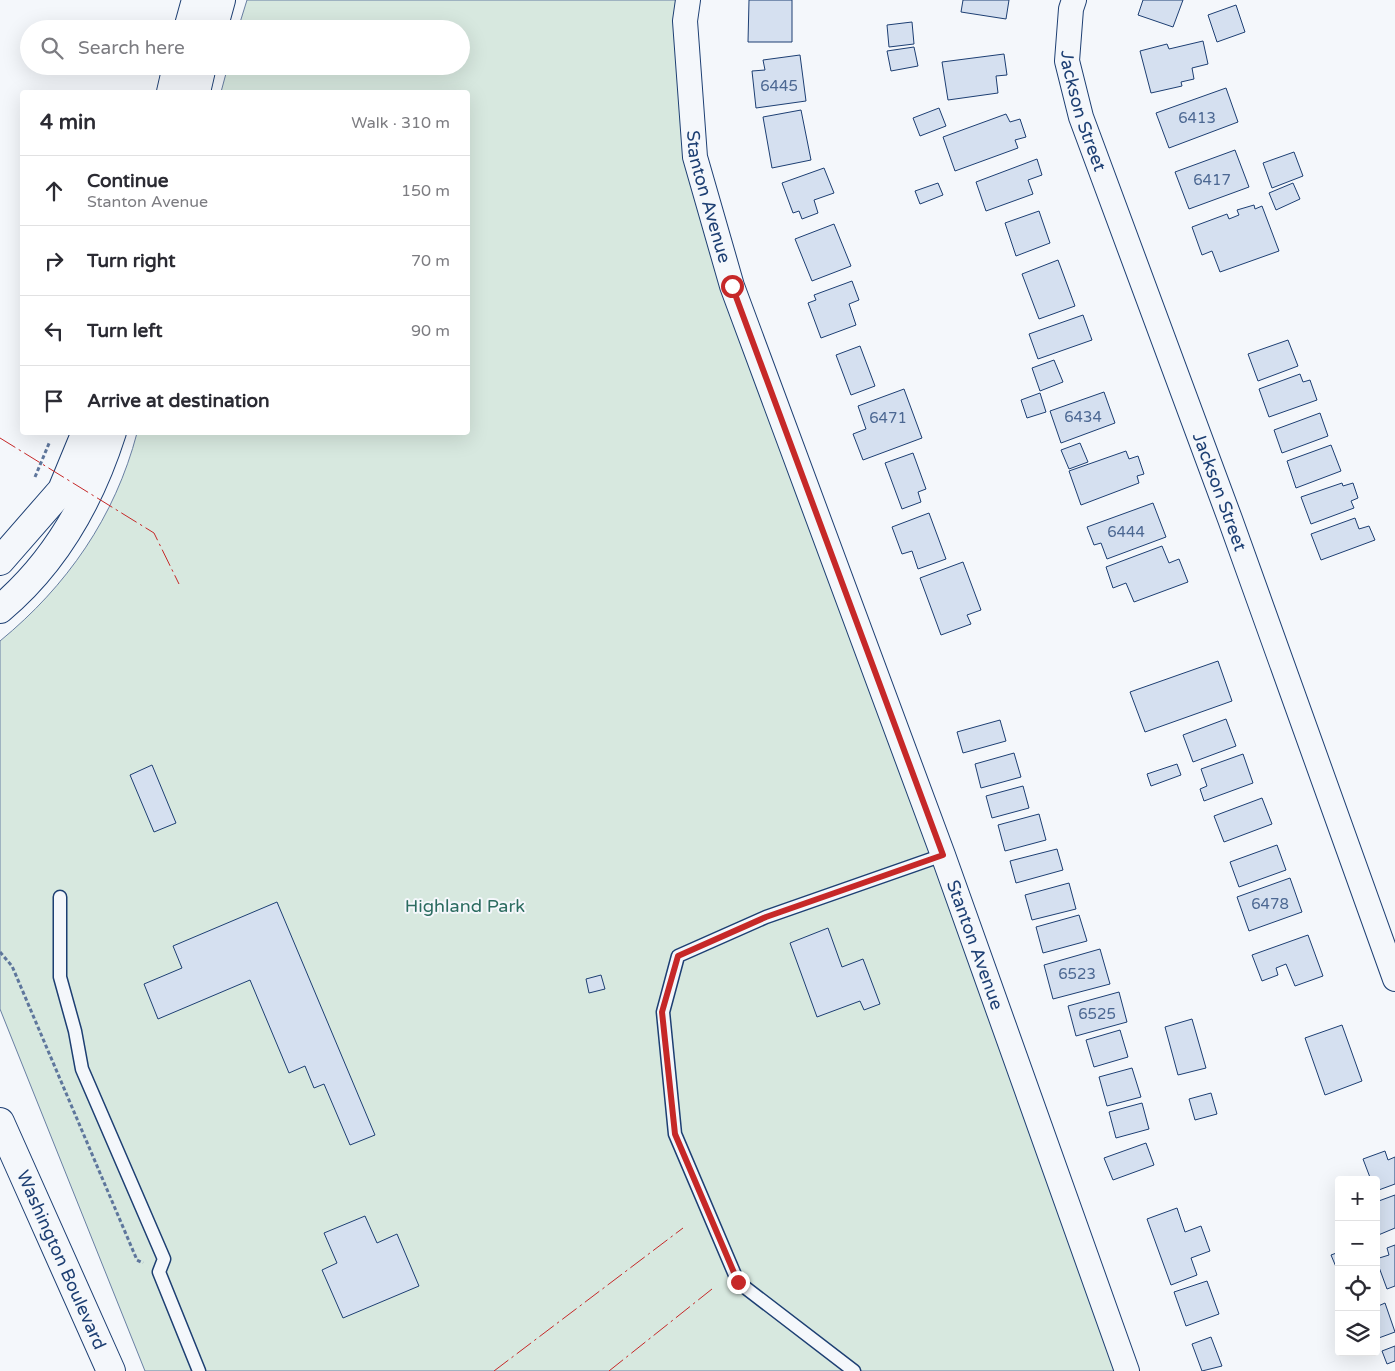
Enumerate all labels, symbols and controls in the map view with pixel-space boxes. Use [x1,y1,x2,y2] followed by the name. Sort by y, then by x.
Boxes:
[20,20,470,75] search box
[38,34,66,62] icon: search
[78,37,185,59] text: Search here
[1056,50,1111,174] street label: Jackson Street
[760,77,798,95] house number: 6445
[1178,109,1216,127] house number: 6413
[40,110,96,135] text: 4 min
[351,113,450,133] text: Walk · 310 m
[682,130,736,265] street label: Stanton Avenue
[87,170,169,192] text: Continue
[1193,171,1231,189] house number: 6417
[40,177,68,205] icon: ahead
[401,181,450,201] text: 150 m
[87,192,208,212] text: Stanton Avenue
[40,247,68,275] icon: right
[87,250,175,272] text: Turn right
[411,251,450,271] text: 70 m
[721,275,744,298] route start
[40,317,68,345] icon: left
[87,320,163,342] text: Turn left
[411,321,450,341] text: 90 m
[40,387,68,415] icon: arrive
[87,390,270,412] text: Arrive at destination
[1064,408,1102,426] house number: 6434
[869,409,907,427] house number: 6471
[1188,429,1252,554] street label: Jackson Street
[1107,523,1145,541] house number: 6444
[942,877,1008,1013] street label: Stanton Avenue
[405,895,525,917] park label: Highland Park
[1251,895,1289,913] house number: 6478
[1058,965,1096,983] house number: 6523
[1078,1005,1116,1023] house number: 6525
[12,1167,111,1353] street label: Washington Boulevard
[1335,1176,1380,1356] map controls
[1335,1176,1380,1221] button: +
[1335,1221,1380,1266] button: −
[1335,1266,1380,1311] button: locate
[727,1271,750,1294] route end
[1335,1311,1380,1356] button: layers

